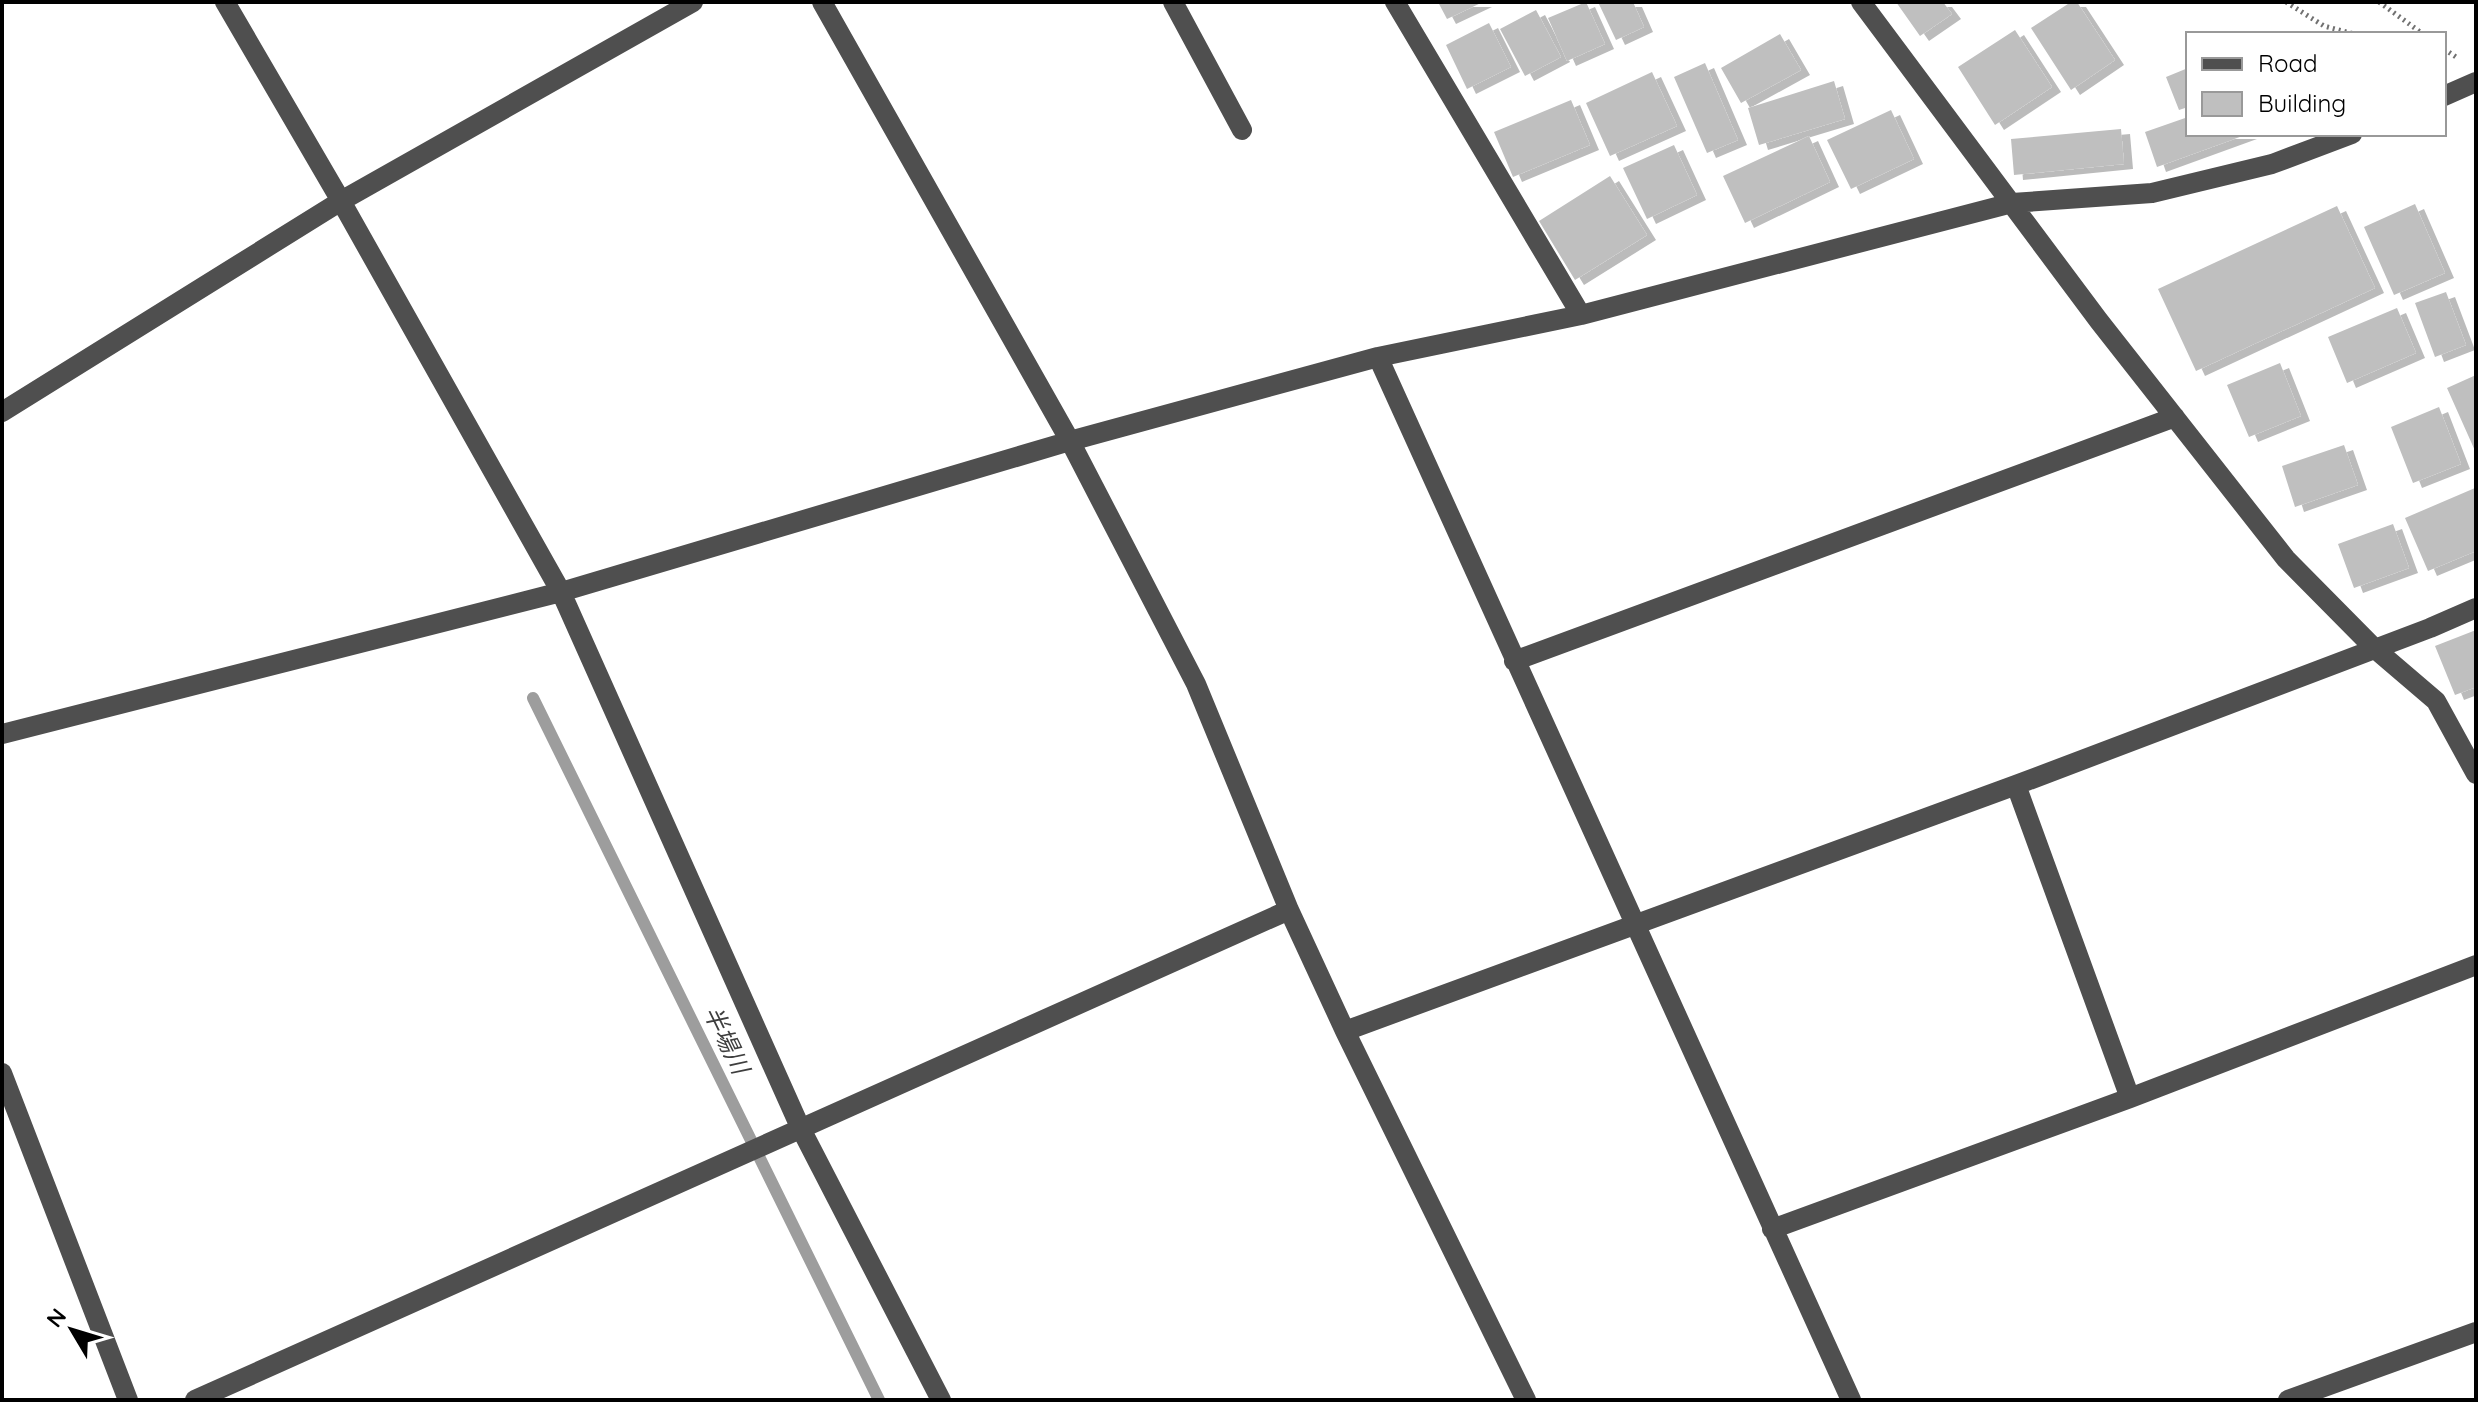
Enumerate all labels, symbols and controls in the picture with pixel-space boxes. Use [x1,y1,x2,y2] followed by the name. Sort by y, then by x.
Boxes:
[2186,32,2446,136] legend
[2258,48,2318,78] text: Road
[2258,88,2346,118] text: Building
[698,1001,757,1081] water label: 半場川
[32,1290,112,1370] north arrow
[40,1303,72,1333] text: N

